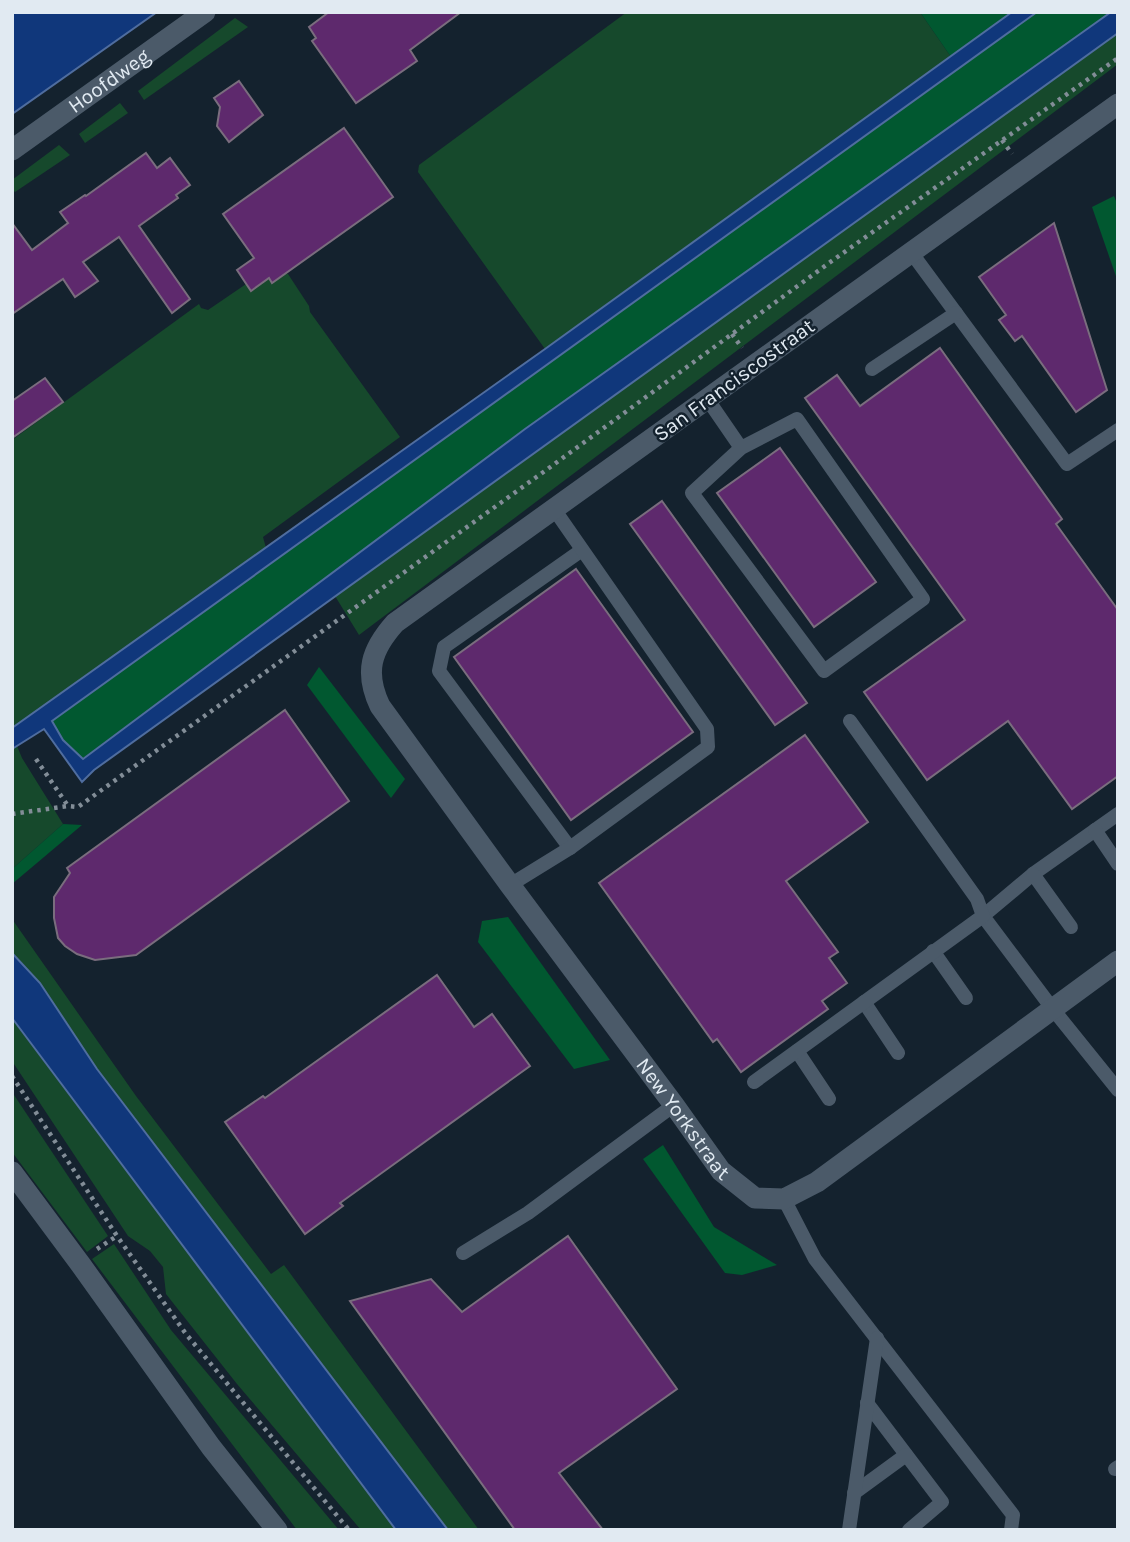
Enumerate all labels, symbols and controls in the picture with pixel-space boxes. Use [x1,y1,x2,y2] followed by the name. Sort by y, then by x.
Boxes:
[63,43,154,118] street label: Hoofdweg
[649,314,819,446] street label: San Franciscostraat
[631,1053,734,1185] street label: New Yorkstraat

